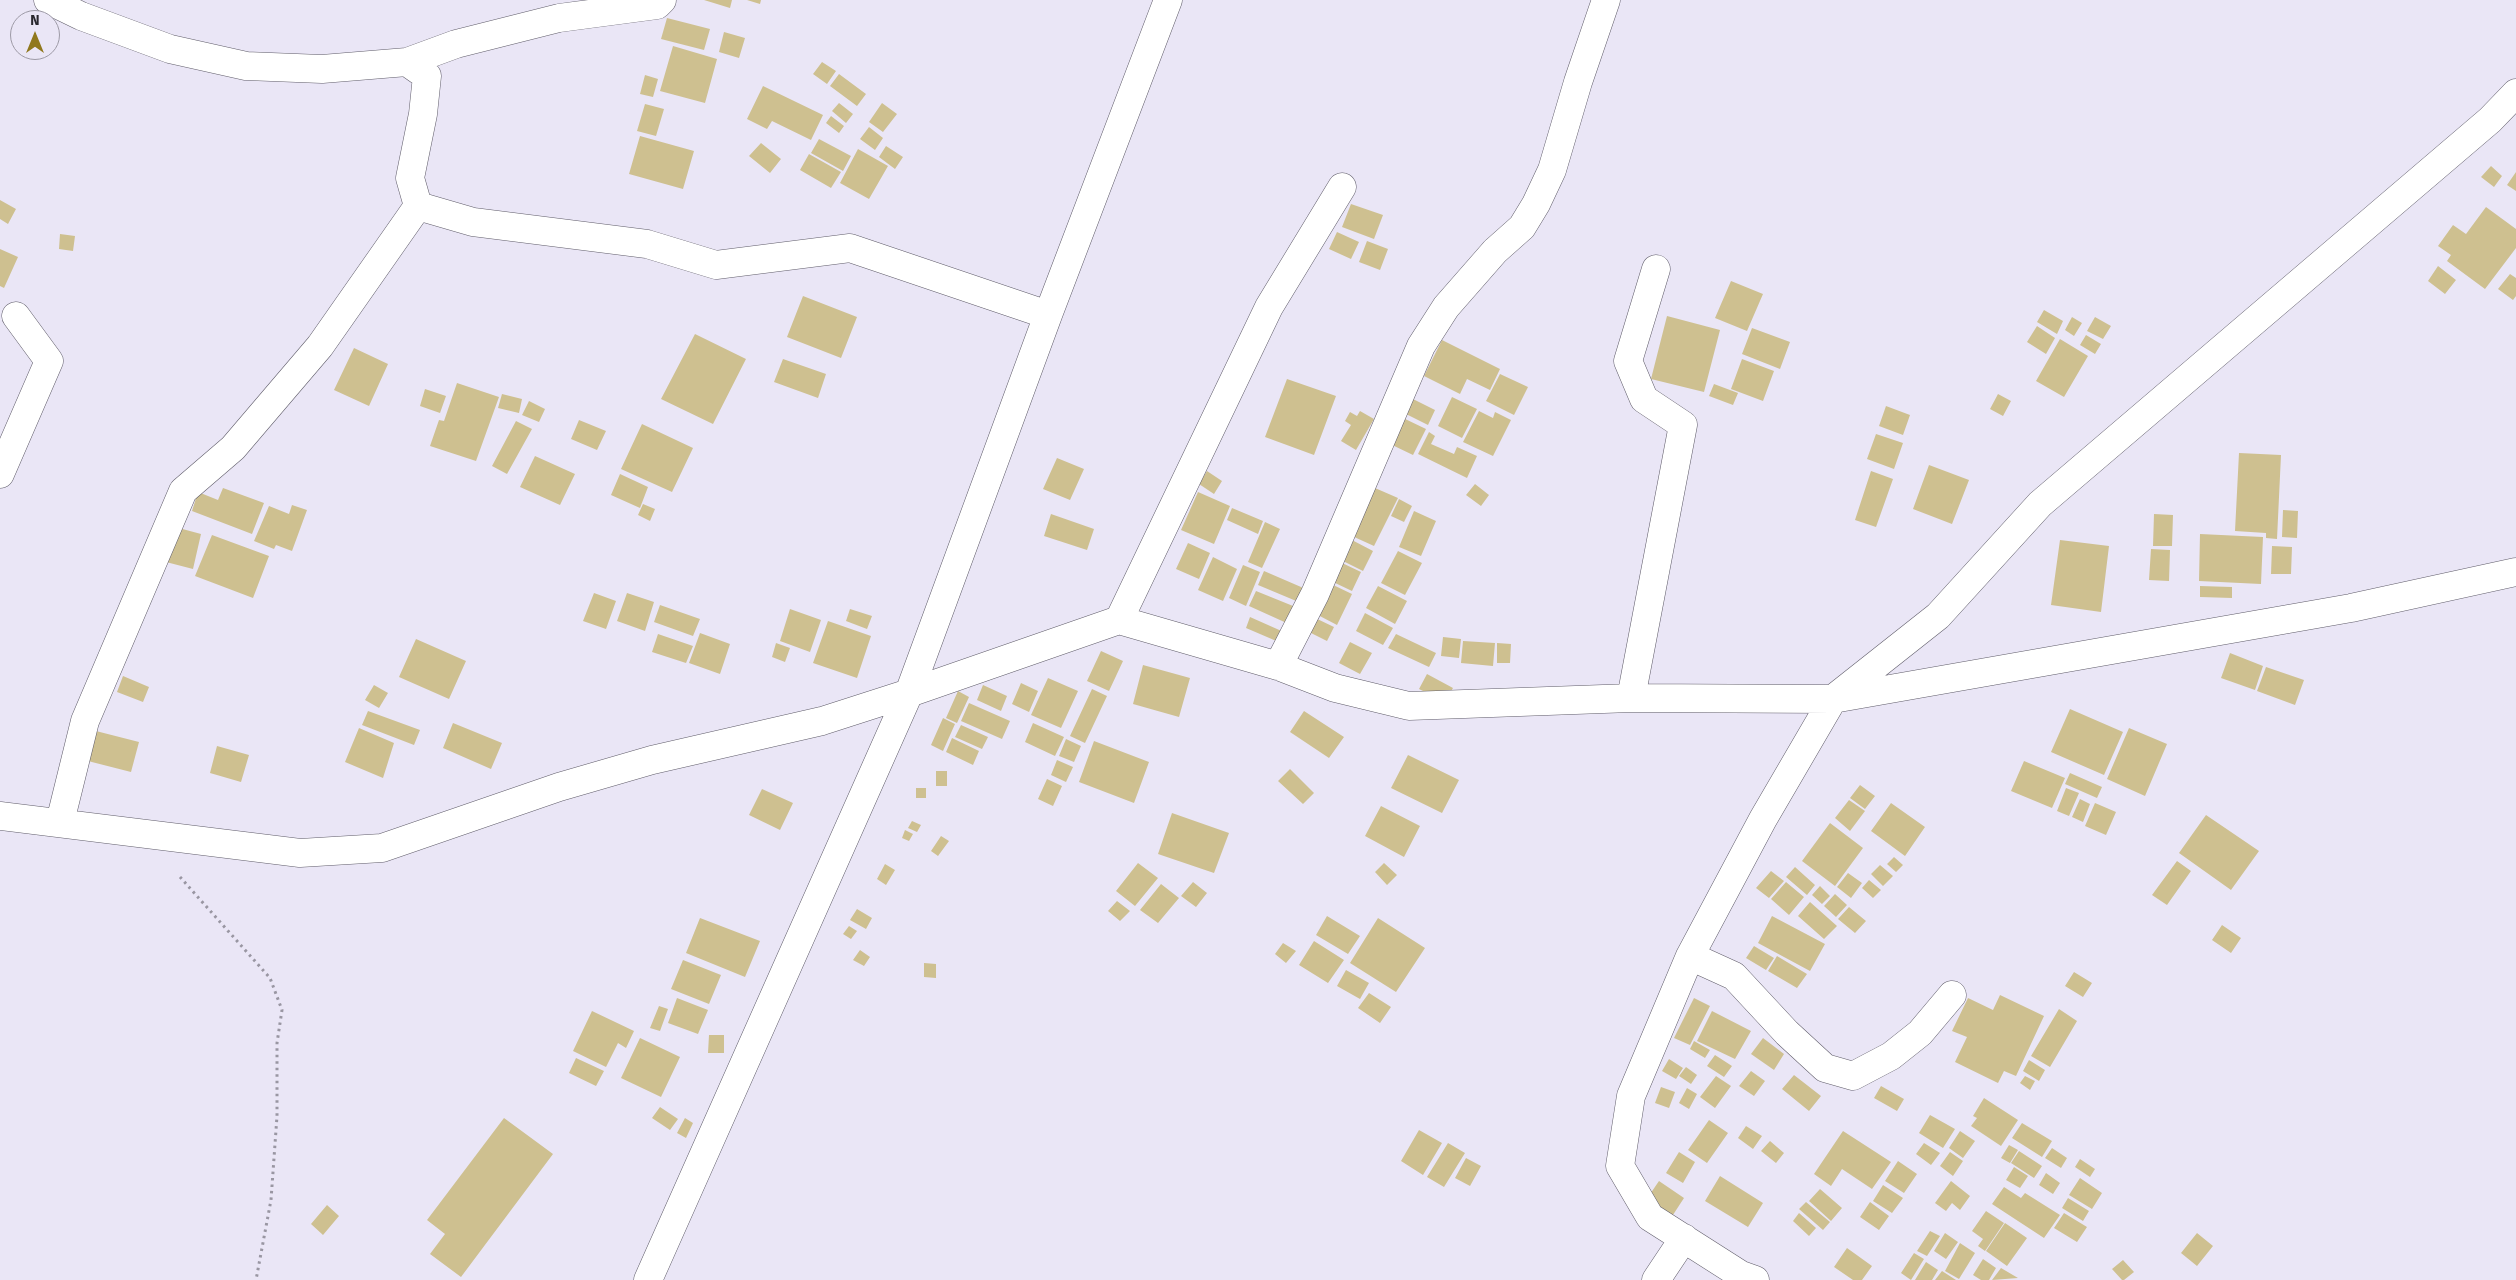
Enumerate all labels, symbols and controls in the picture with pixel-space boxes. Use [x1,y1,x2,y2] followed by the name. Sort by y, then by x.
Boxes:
[10,10,60,60] north arrow
[30,12,40,29] text: N

